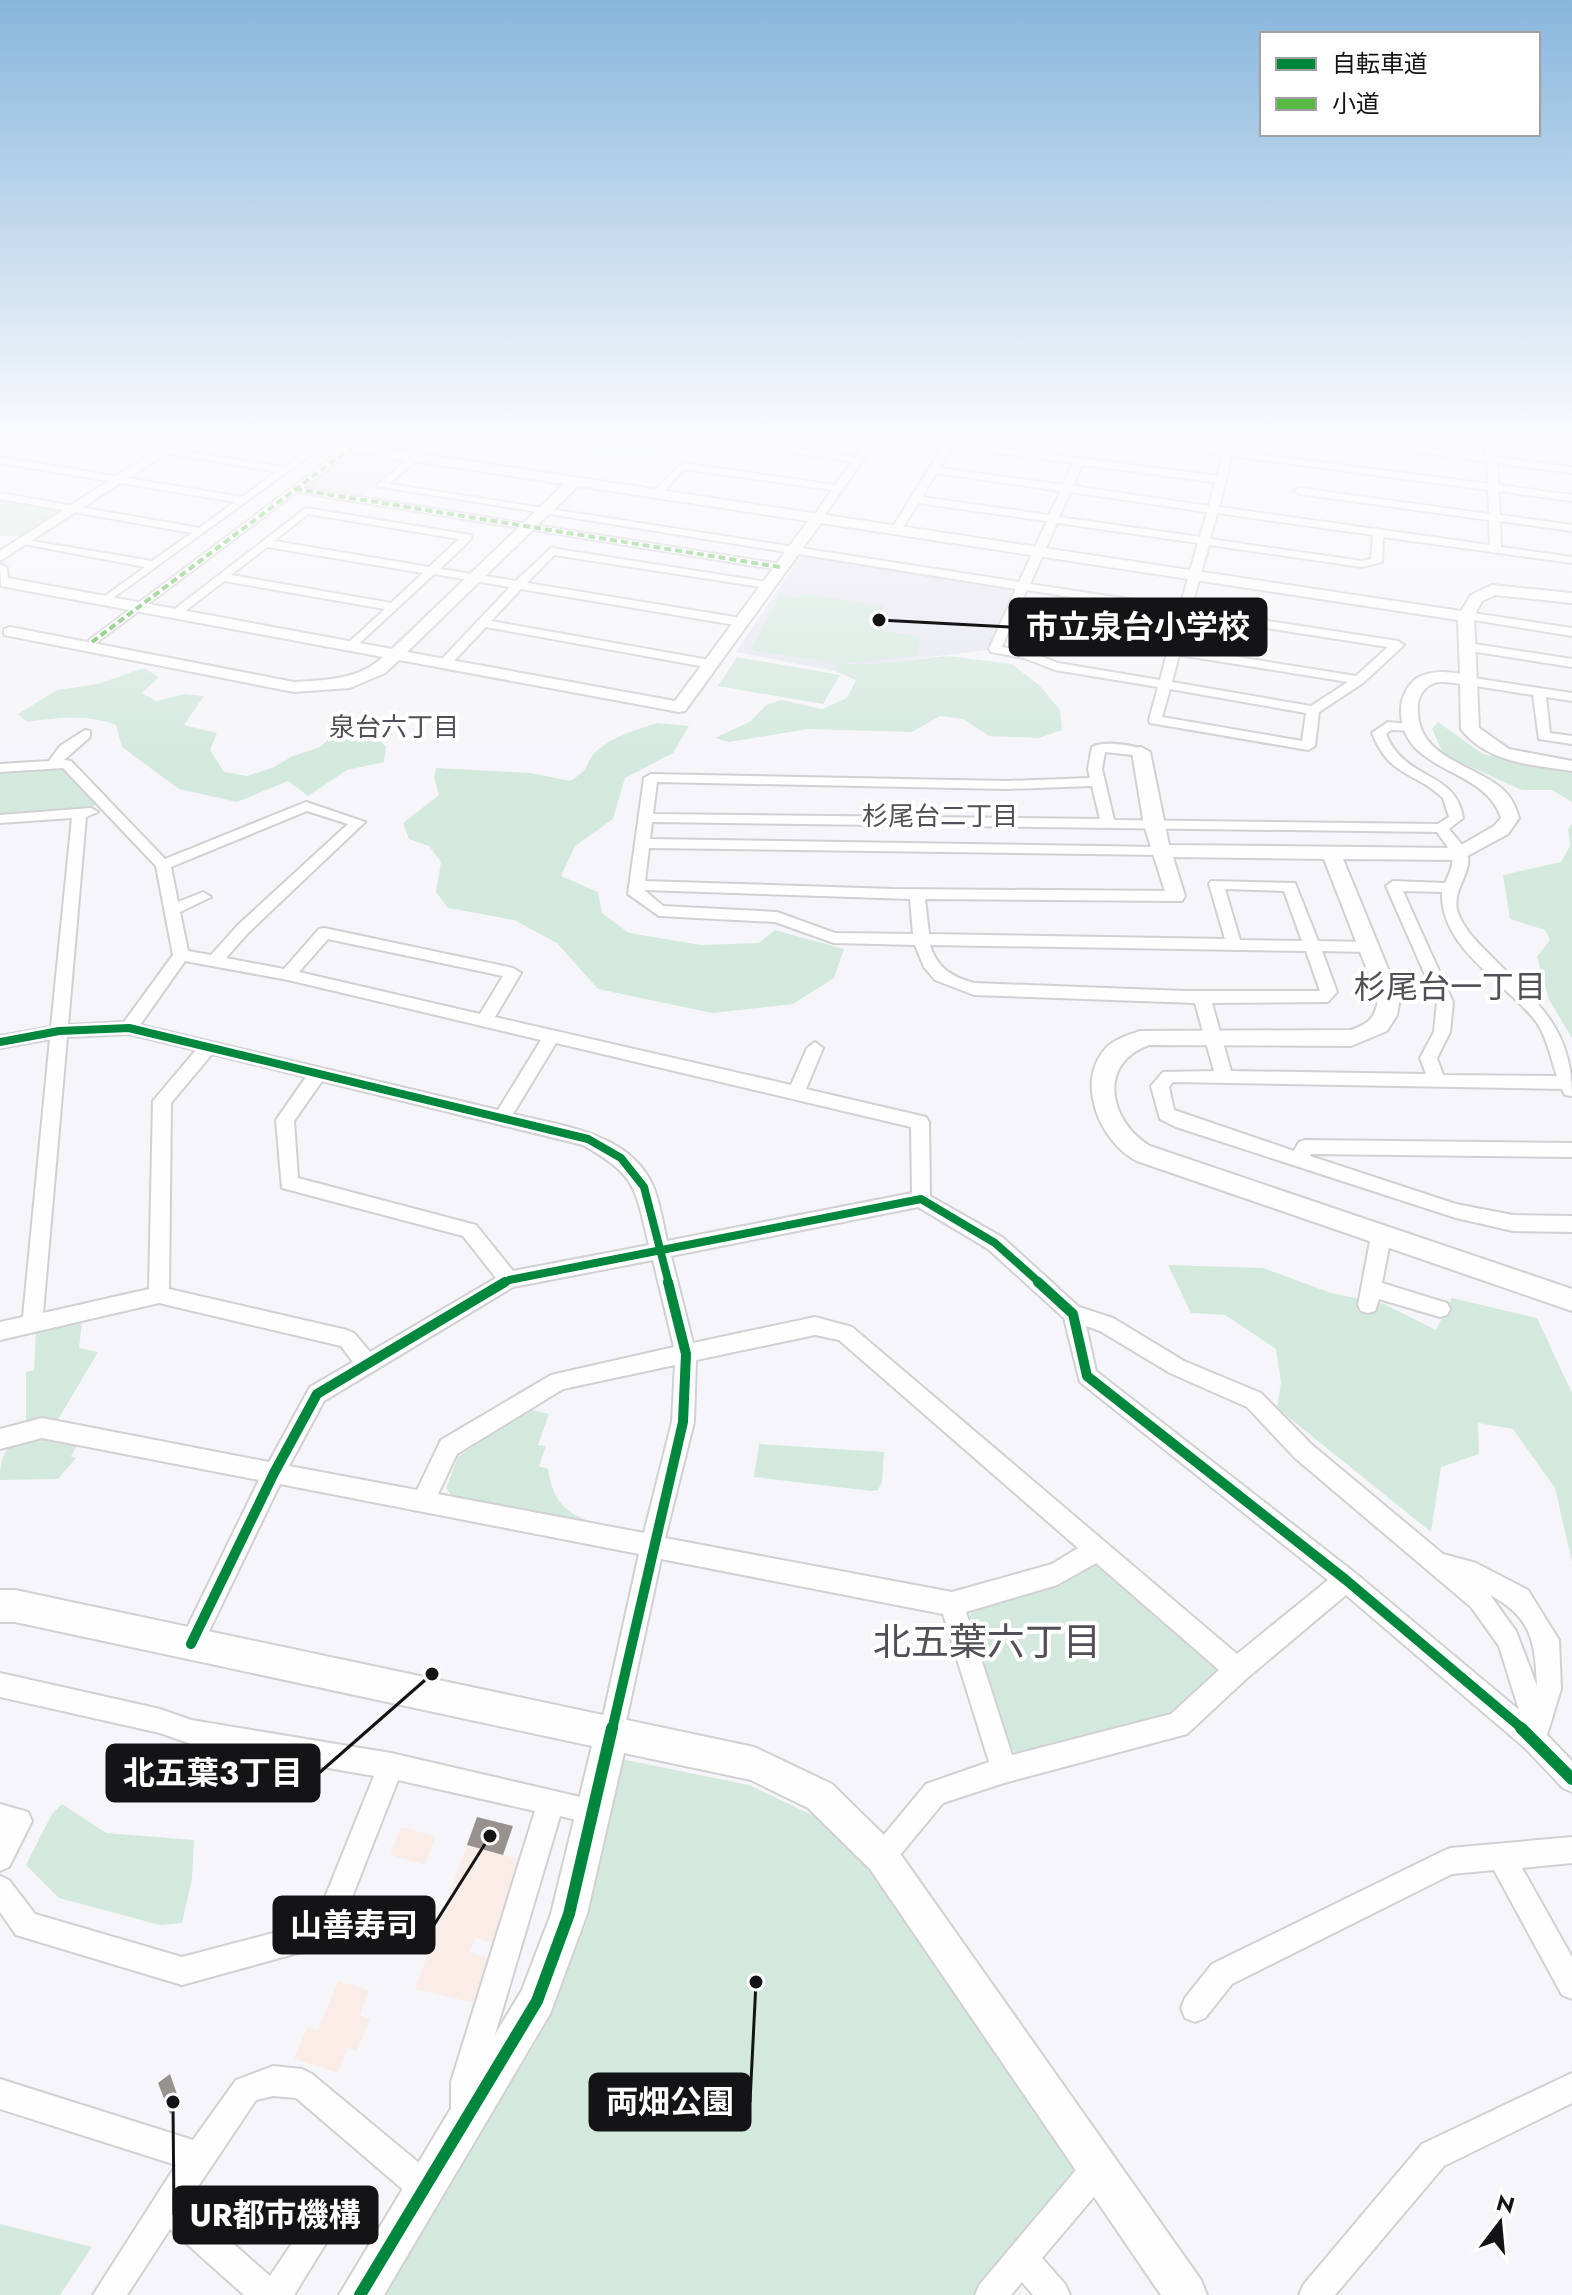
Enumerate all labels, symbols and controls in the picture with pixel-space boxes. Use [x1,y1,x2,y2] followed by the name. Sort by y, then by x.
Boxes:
[1260,32,1540,136] legend
[1332,46,1428,81] text: 自転車道
[1332,86,1380,121] text: 小道
[1010,599,1266,655] callout: 市立泉台小学校
[1026,604,1250,650] text: 市立泉台小学校
[329,708,459,746] district label: 泉台六丁目
[862,797,1018,835] district label: 杉尾台二丁目
[1354,964,1546,1010] district label: 杉尾台一丁目
[873,1614,1101,1669] district label: 北五葉六丁目
[107,1745,319,1801] callout: 北五葉3丁目
[123,1750,303,1796] text: 北五葉3丁目
[274,1897,434,1953] callout: 山善寿司
[290,1902,418,1948] text: 山善寿司
[590,2074,750,2130] callout: 両畑公園
[606,2079,734,2125] text: 両畑公園
[1460,2183,1540,2263] north arrow
[1493,2186,1518,2222] text: N
[174,2187,377,2243] callout: UR都市機構
[189,2192,361,2238] text: UR都市機構

